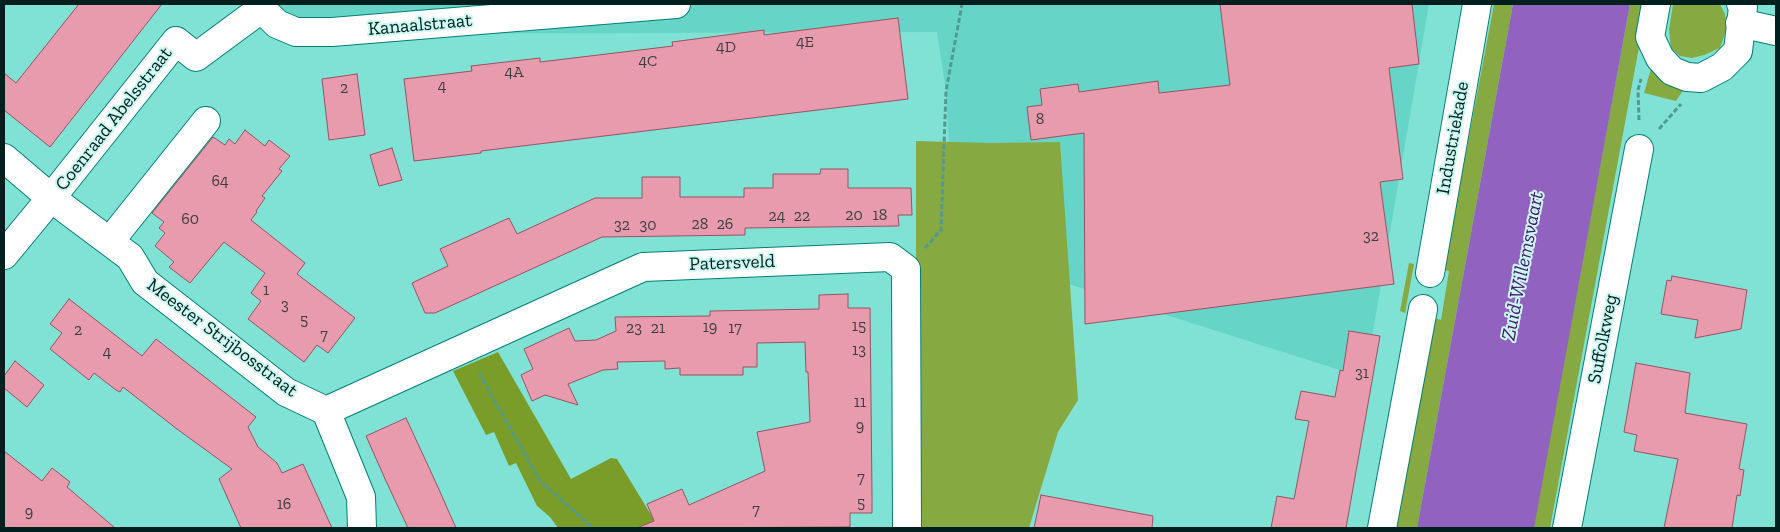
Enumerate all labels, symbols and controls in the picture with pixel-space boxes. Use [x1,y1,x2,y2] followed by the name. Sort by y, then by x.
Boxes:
[367,9,473,41] street label: Kanaalstraat
[796,32,814,52] house number: 4E
[716,37,736,57] house number: 4D
[51,42,177,196] street label: Coenraad Abelsstraat
[639,51,657,71] house number: 4C
[505,62,523,82] house number: 4A
[438,76,446,96] house number: 4
[340,78,348,98] house number: 2
[1432,80,1474,196] street label: Industriekade
[1036,109,1044,129] house number: 8
[211,171,229,191] house number: 64
[1497,190,1549,342] water label: Zuid-Willemsvaart
[845,205,863,225] house number: 20
[873,205,887,225] house number: 18
[769,206,785,226] house number: 24
[794,206,810,226] house number: 22
[181,209,199,229] house number: 60
[692,214,708,234] house number: 28
[717,214,733,234] house number: 26
[614,215,630,235] house number: 32
[639,215,657,235] house number: 30
[1363,226,1379,246] house number: 32
[689,250,775,276] street label: Patersveld
[142,274,302,402] street label: Meester Strijbosstraat
[263,280,269,300] house number: 1
[1583,292,1623,386] street label: Suffolkweg
[281,295,289,315] house number: 3
[300,310,308,330] house number: 5
[852,316,866,336] house number: 15
[703,317,717,337] house number: 19
[626,318,642,338] house number: 23
[651,318,665,338] house number: 21
[728,318,742,338] house number: 17
[74,320,82,340] house number: 2
[320,325,328,345] house number: 7
[852,340,866,360] house number: 13
[103,342,111,362] house number: 4
[1355,363,1369,383] house number: 31
[854,392,866,412] house number: 11
[856,416,864,436] house number: 9
[857,468,865,488] house number: 7
[857,493,865,513] house number: 5
[277,494,291,514] house number: 16
[752,500,760,520] house number: 7
[25,502,33,522] house number: 9

